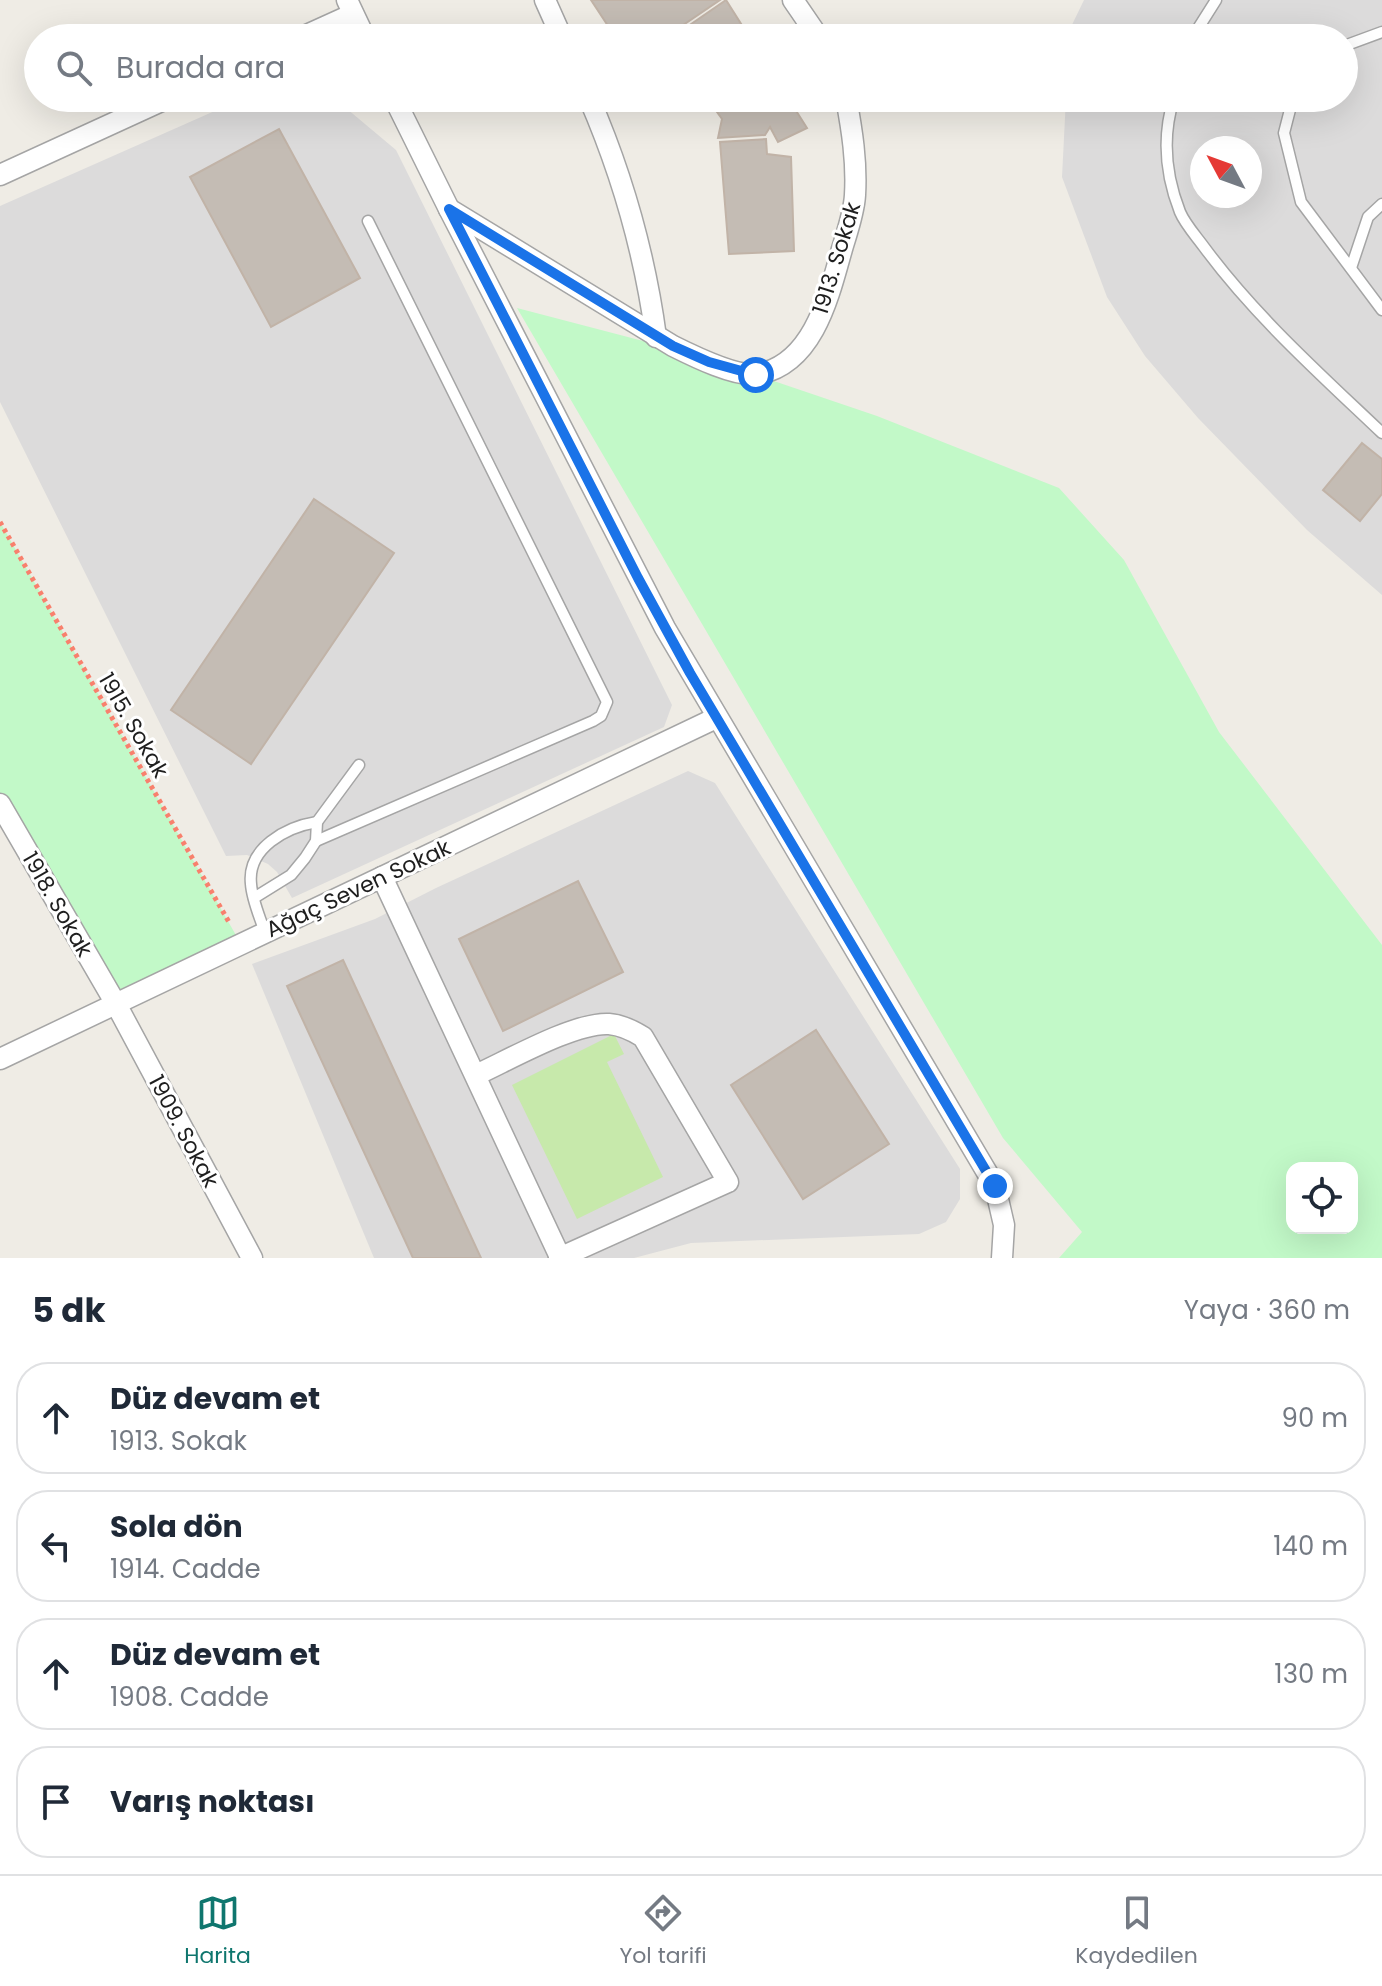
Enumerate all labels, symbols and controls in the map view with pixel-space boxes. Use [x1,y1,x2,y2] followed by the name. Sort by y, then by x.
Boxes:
[24,24,1358,112] search box
[52,46,96,90] icon: search
[116,46,285,89] text: Burada ara
[1190,136,1262,208] north arrow
[805,198,868,318] street label: 1913. Sokak
[738,357,774,393] route start
[91,667,177,784] street label: 1915. Sokak
[261,832,456,945] street label: Ağaç Seven Sokak
[15,846,101,963] street label: 1918. Sokak
[141,1069,227,1194] street label: 1909. Sokak
[1286,1162,1358,1234] map controls
[1286,1162,1358,1234] button: locate
[977,1168,1013,1204] route end
[32,1286,105,1334] text: 5 dk
[1184,1292,1350,1328] text: Yaya · 360 m
[110,1377,320,1420] text: Düz devam et
[34,1396,78,1440] icon: ahead
[1282,1400,1348,1436] text: 90 m
[110,1423,247,1459] text: 1913. Sokak
[110,1505,243,1548] text: Sola dön
[34,1524,78,1568] icon: left
[1273,1528,1348,1564] text: 140 m
[110,1551,261,1587] text: 1914. Cadde
[110,1633,320,1676] text: Düz devam et
[34,1652,78,1696] icon: ahead
[1274,1656,1348,1692] text: 130 m
[110,1679,269,1715] text: 1908. Cadde
[34,1780,78,1824] icon: arrive
[110,1780,315,1823] text: Varış noktası
[184,1891,251,1972] tab: Harita
[619,1891,707,1972] tab: Yol tarifi
[1075,1891,1198,1972] tab: Kaydedilen

